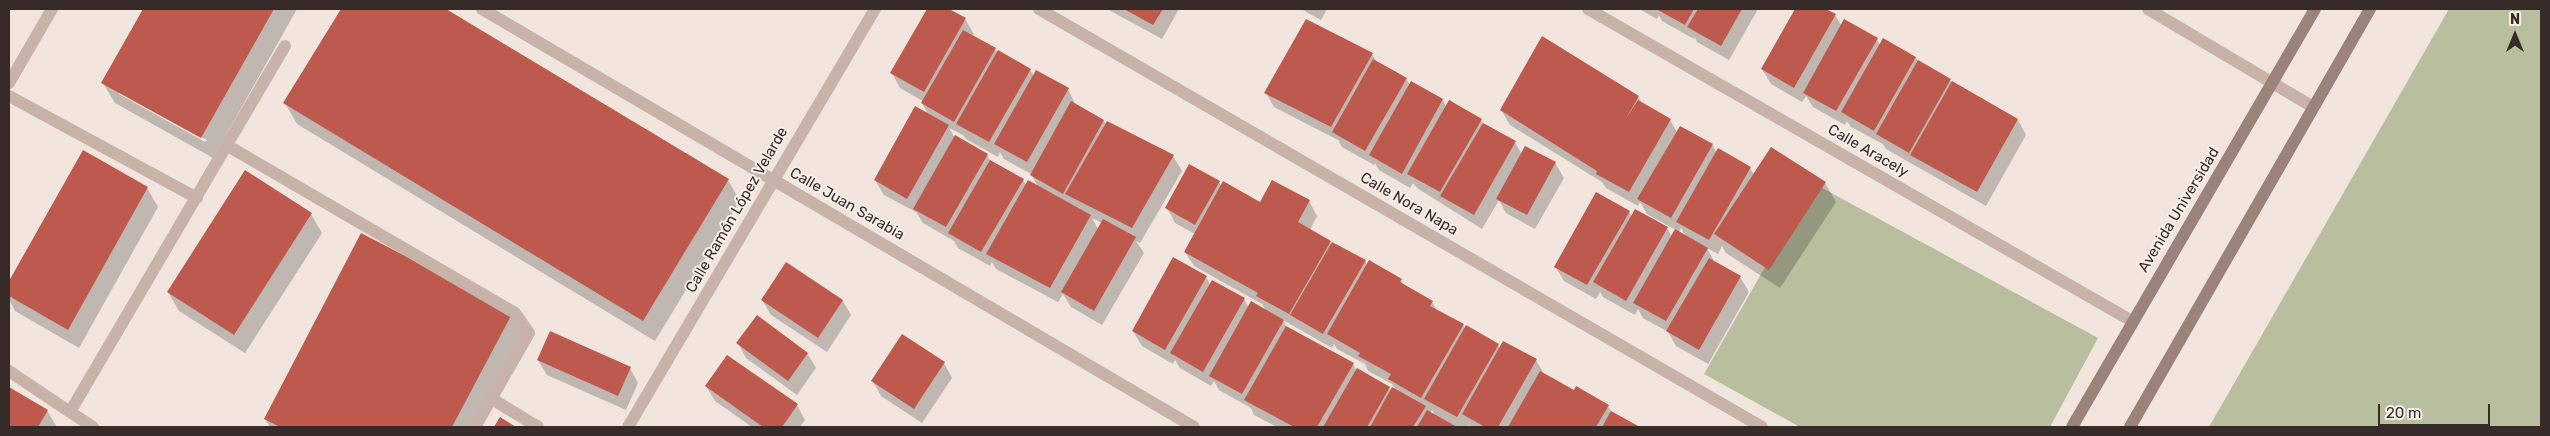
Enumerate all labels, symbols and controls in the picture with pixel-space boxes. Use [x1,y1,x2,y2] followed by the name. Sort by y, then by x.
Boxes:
[2490,10,2540,60] north arrow
[2510,11,2520,28] text: N
[1824,121,1912,181] street label: Calle Aracely
[682,124,792,296] street label: Calle Ramón López Velarde
[2135,144,2223,276] street label: Avenida Universidad
[786,164,908,244] street label: Calle Juan Sarabia
[1357,169,1461,239] street label: Calle Nora Napa
[2380,394,2492,426] scale bar
[2386,404,2421,422] text: 20 m

